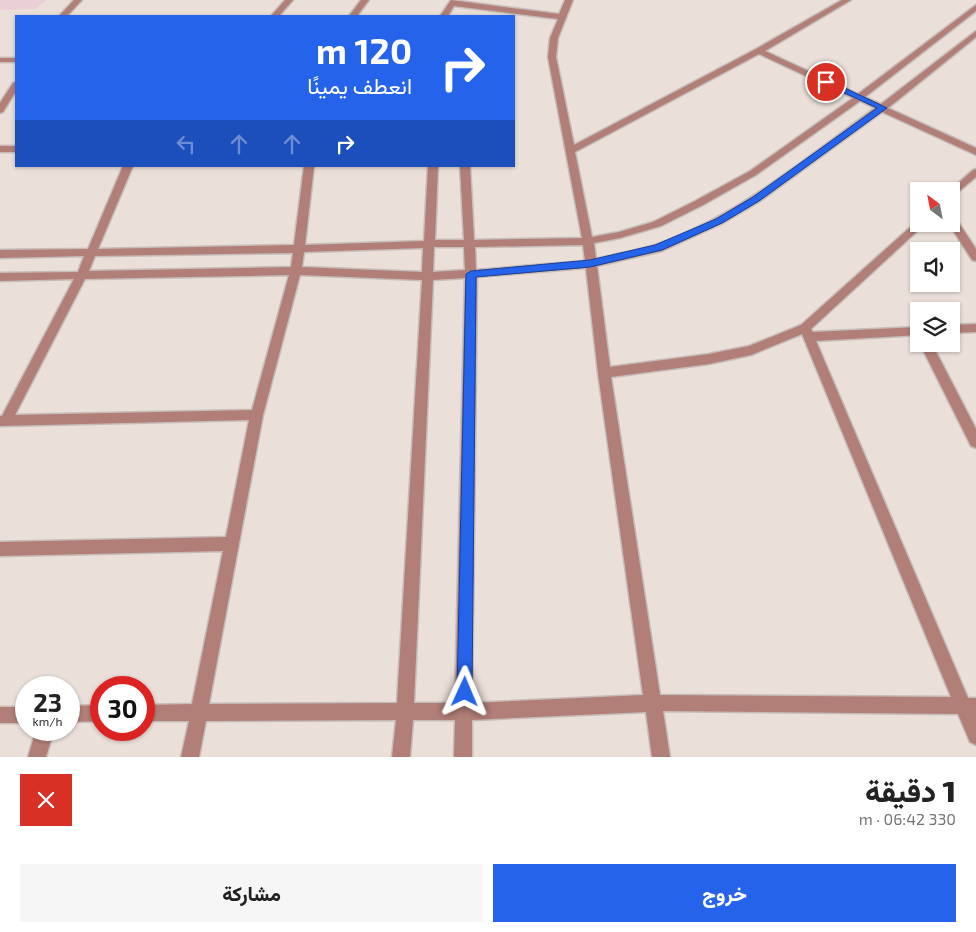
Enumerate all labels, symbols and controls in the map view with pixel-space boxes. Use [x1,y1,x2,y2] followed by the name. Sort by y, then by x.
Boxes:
[316,29,412,71] text: 120 m
[430,35,495,100] icon: right
[805,61,847,103] pin
[812,68,840,96] icon: arrive
[307,72,412,98] text: انعطف يمينًا
[172,130,200,158] icon: left
[225,130,253,158] icon: ahead
[278,130,306,158] icon: ahead
[331,130,359,158] icon: right
[910,182,960,232] north arrow
[910,182,960,352] map controls
[910,242,960,292] button: sound
[910,302,960,352] button: layers
[438,665,490,717] position arrow
[90,676,155,741] speed limit sign: 30
[33,687,62,717] text: 23
[33,714,62,728] text: km/h
[865,772,956,808] text: 1 دقيقة
[20,774,72,826] button: close
[859,809,956,828] text: 330 m · 06:42
[20,864,483,922] button: مشاركة
[493,864,956,922] button: خروج

